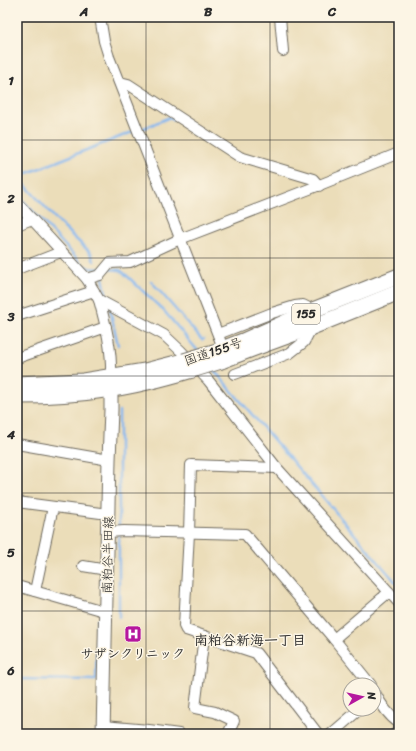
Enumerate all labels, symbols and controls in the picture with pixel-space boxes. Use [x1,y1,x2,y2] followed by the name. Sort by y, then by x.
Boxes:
[79,0,88,23] text: A
[204,0,213,23] text: B
[327,0,337,23] text: C
[8,69,14,92] text: 1
[6,187,15,210] text: 2
[292,304,320,324] road number: 155
[6,305,15,328] text: 3
[181,331,245,372] street label: 国道155号
[6,423,16,446] text: 4
[95,515,120,594] street label: 南粕谷半田線
[7,541,15,564] text: 5
[123,624,143,644] hospital icon: サザンクリニック
[194,628,306,653] district label: 南粕谷新海一丁目
[81,642,185,665] place label: サザンクリニック
[6,659,15,682] text: 6
[342,677,382,717] north arrow
[361,690,381,701] text: N

